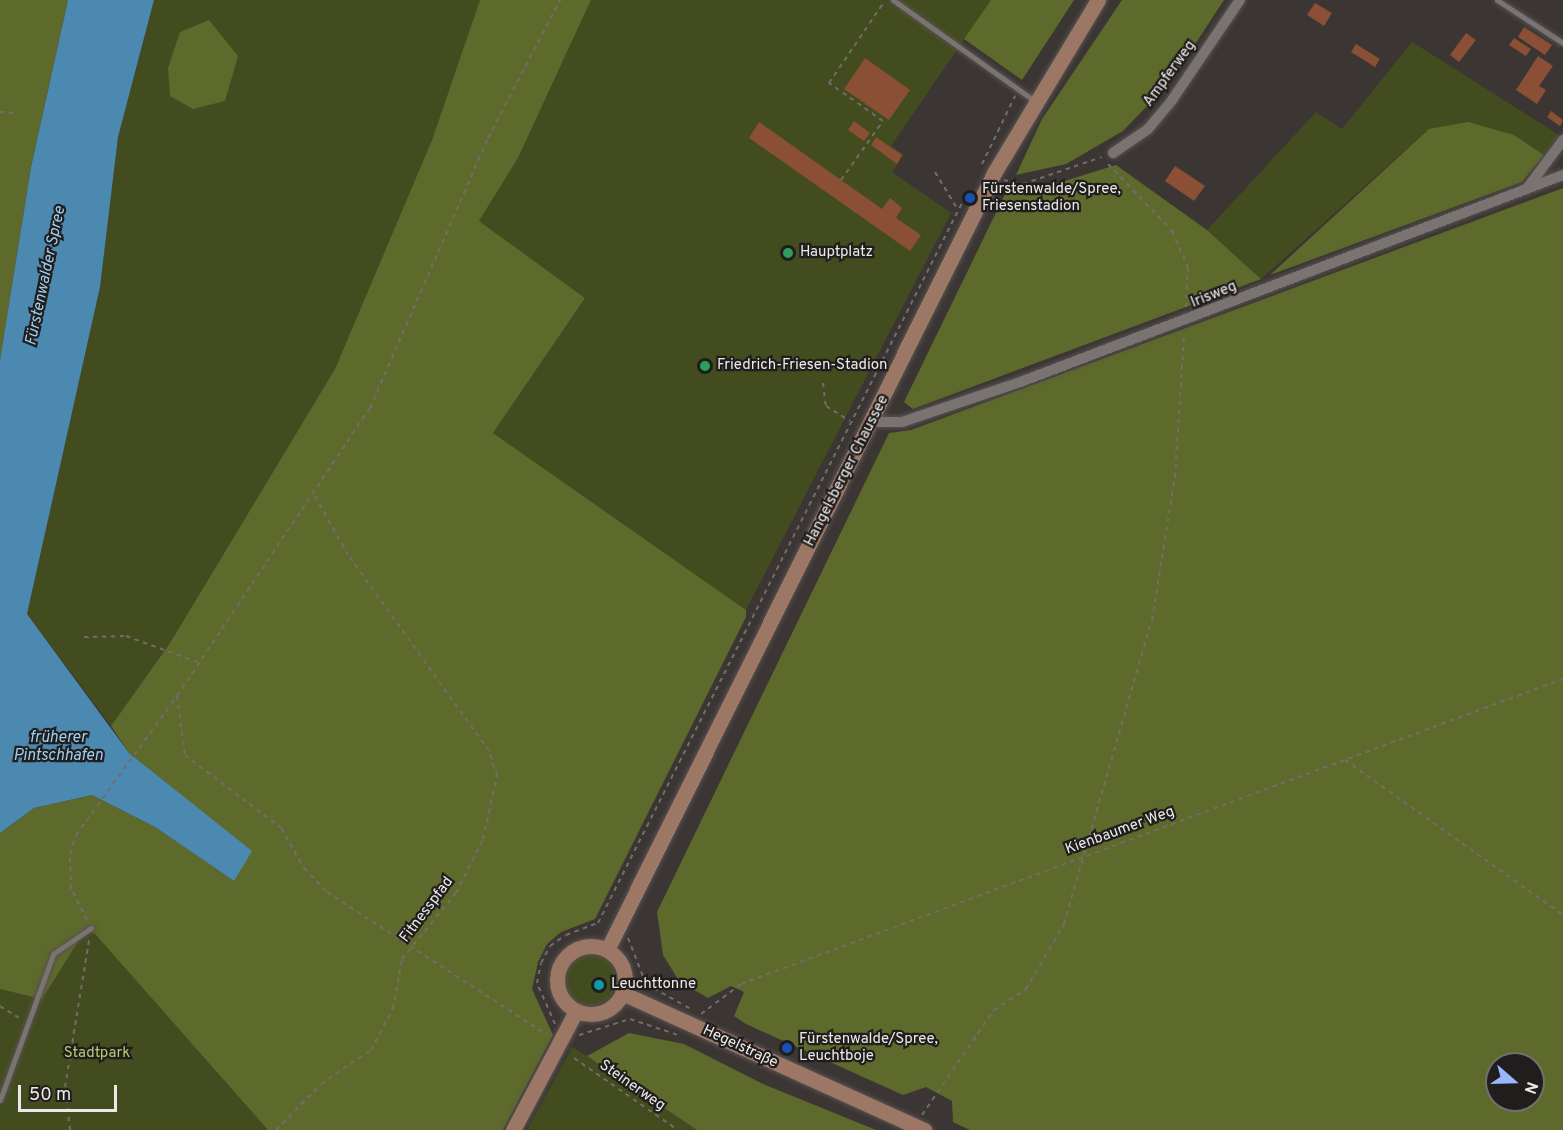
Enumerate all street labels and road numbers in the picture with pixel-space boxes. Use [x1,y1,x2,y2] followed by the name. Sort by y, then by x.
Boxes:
[1140,37,1200,111] street label: Ampferweg
[1188,278,1240,312] street label: Irisweg
[801,392,893,550] street label: Hangelsberger Chaussee
[1063,803,1177,859] street label: Kienbaumer Weg
[396,874,458,946] street label: Fitnesspfad
[700,1022,780,1072] street label: Hegelstraße
[596,1057,668,1115] street label: Steinerweg

